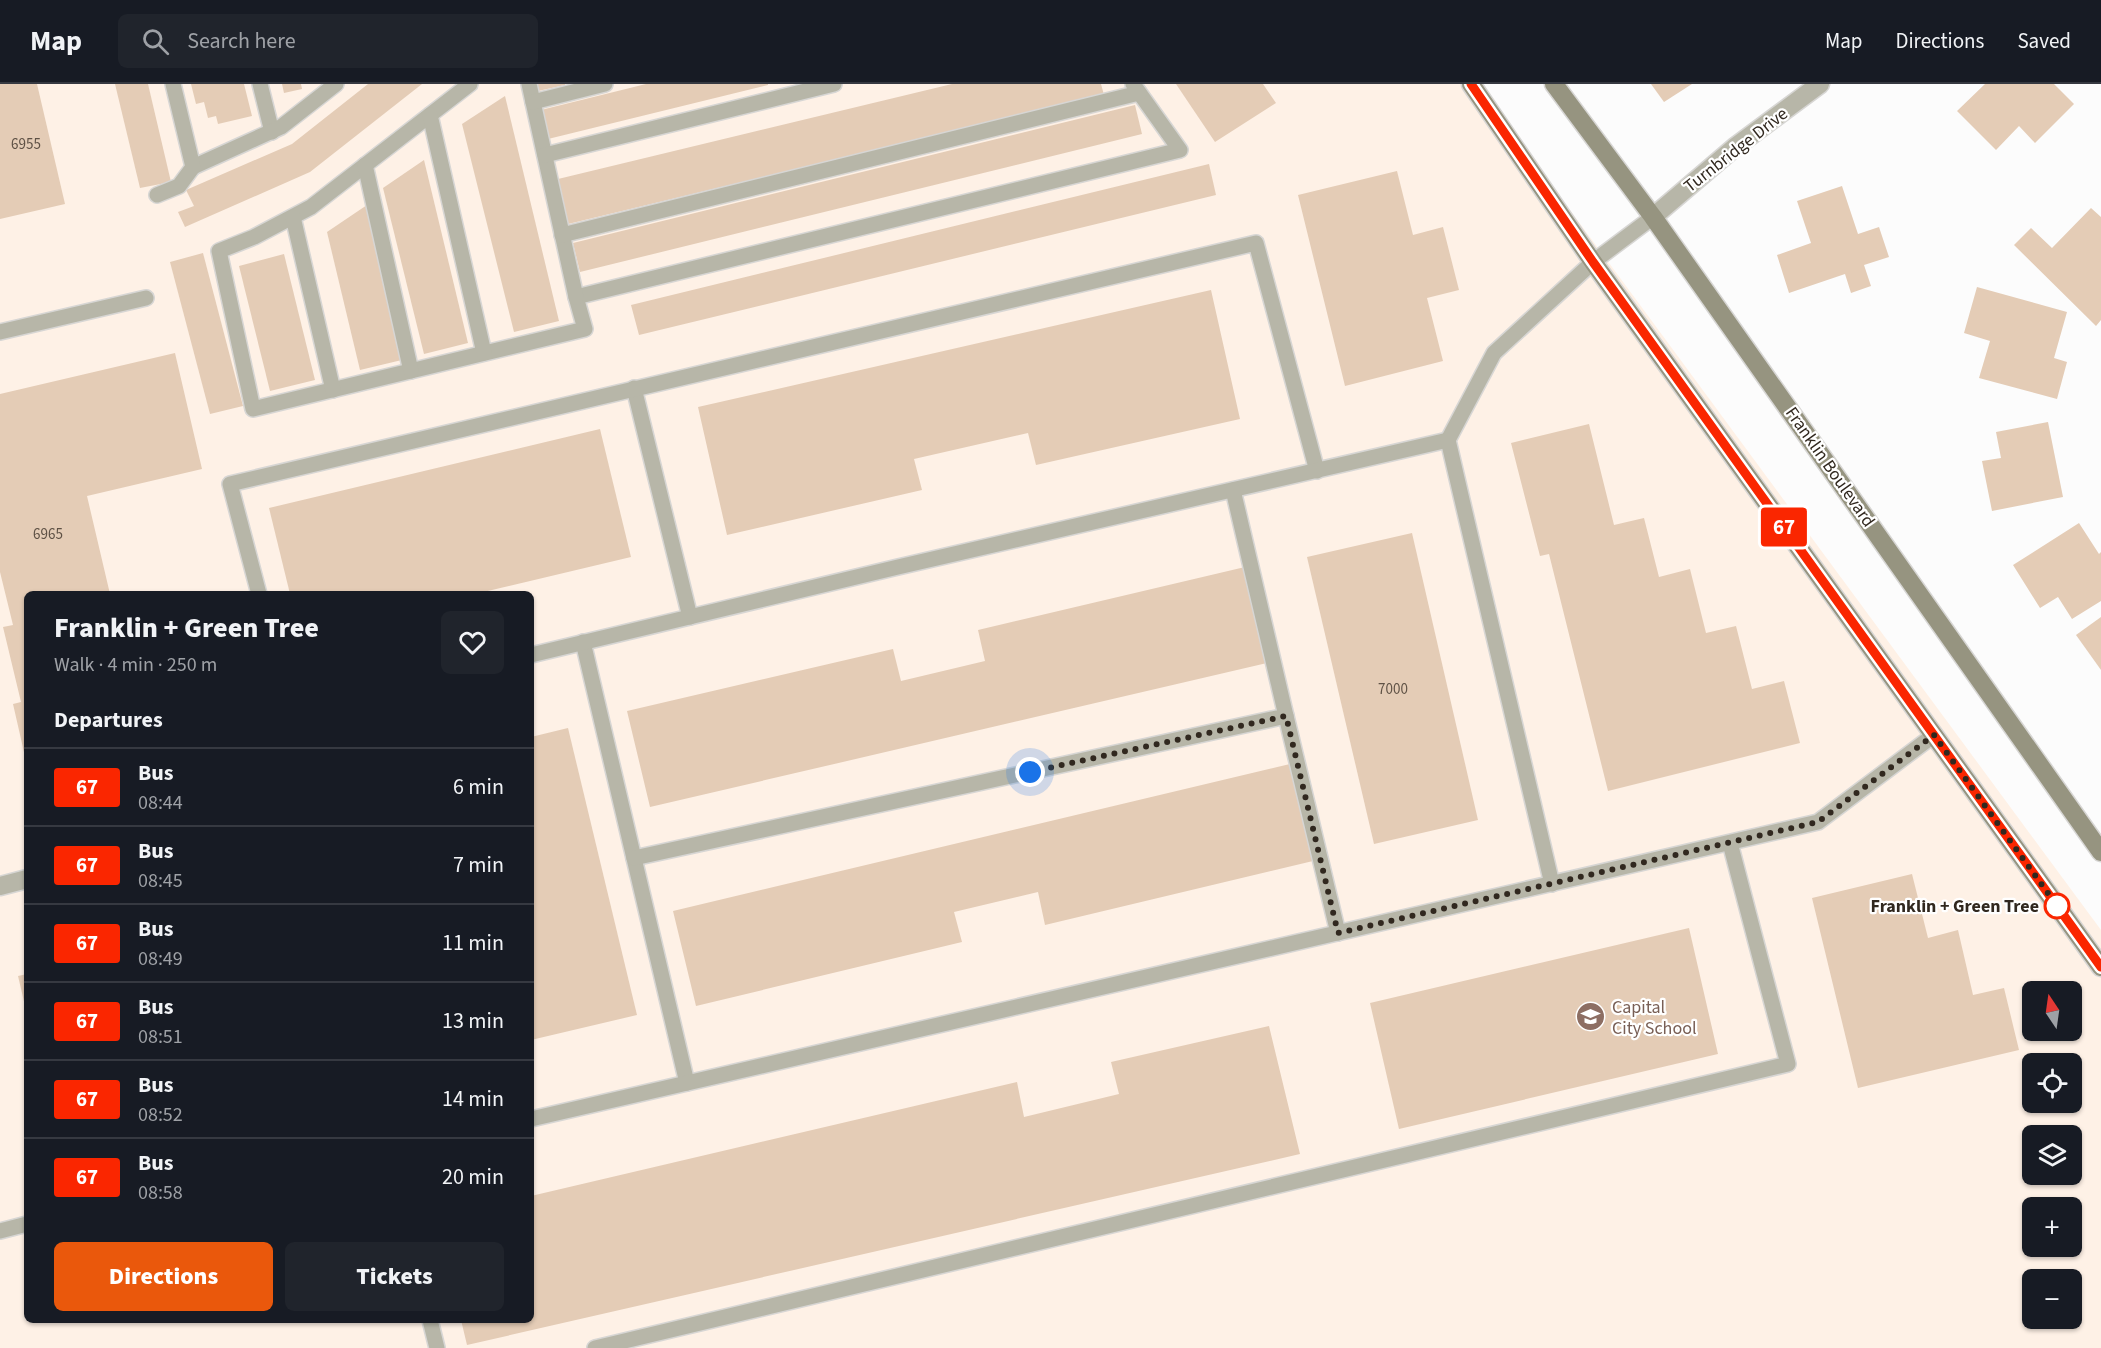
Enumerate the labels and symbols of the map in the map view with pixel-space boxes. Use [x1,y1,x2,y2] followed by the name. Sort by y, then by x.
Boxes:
[1679,101,1793,199] street label: Turnbridge Drive
[11,134,41,155] house number: 6955
[1779,402,1881,532] street label: Franklin Boulevard
[1757,508,1811,546] line badge: 67
[33,524,63,545] house number: 6965
[1378,679,1408,700] house number: 7000
[1015,757,1045,787] your location
[2044,893,2070,919] marker: Franklin + Green Tree
[1871,894,2039,919] place label: Franklin + Green Tree
[2022,981,2082,1041] north arrow
[1612,995,1697,1041] place label: Capital City School
[1575,1001,1607,1033] school or university icon: Capital City School

